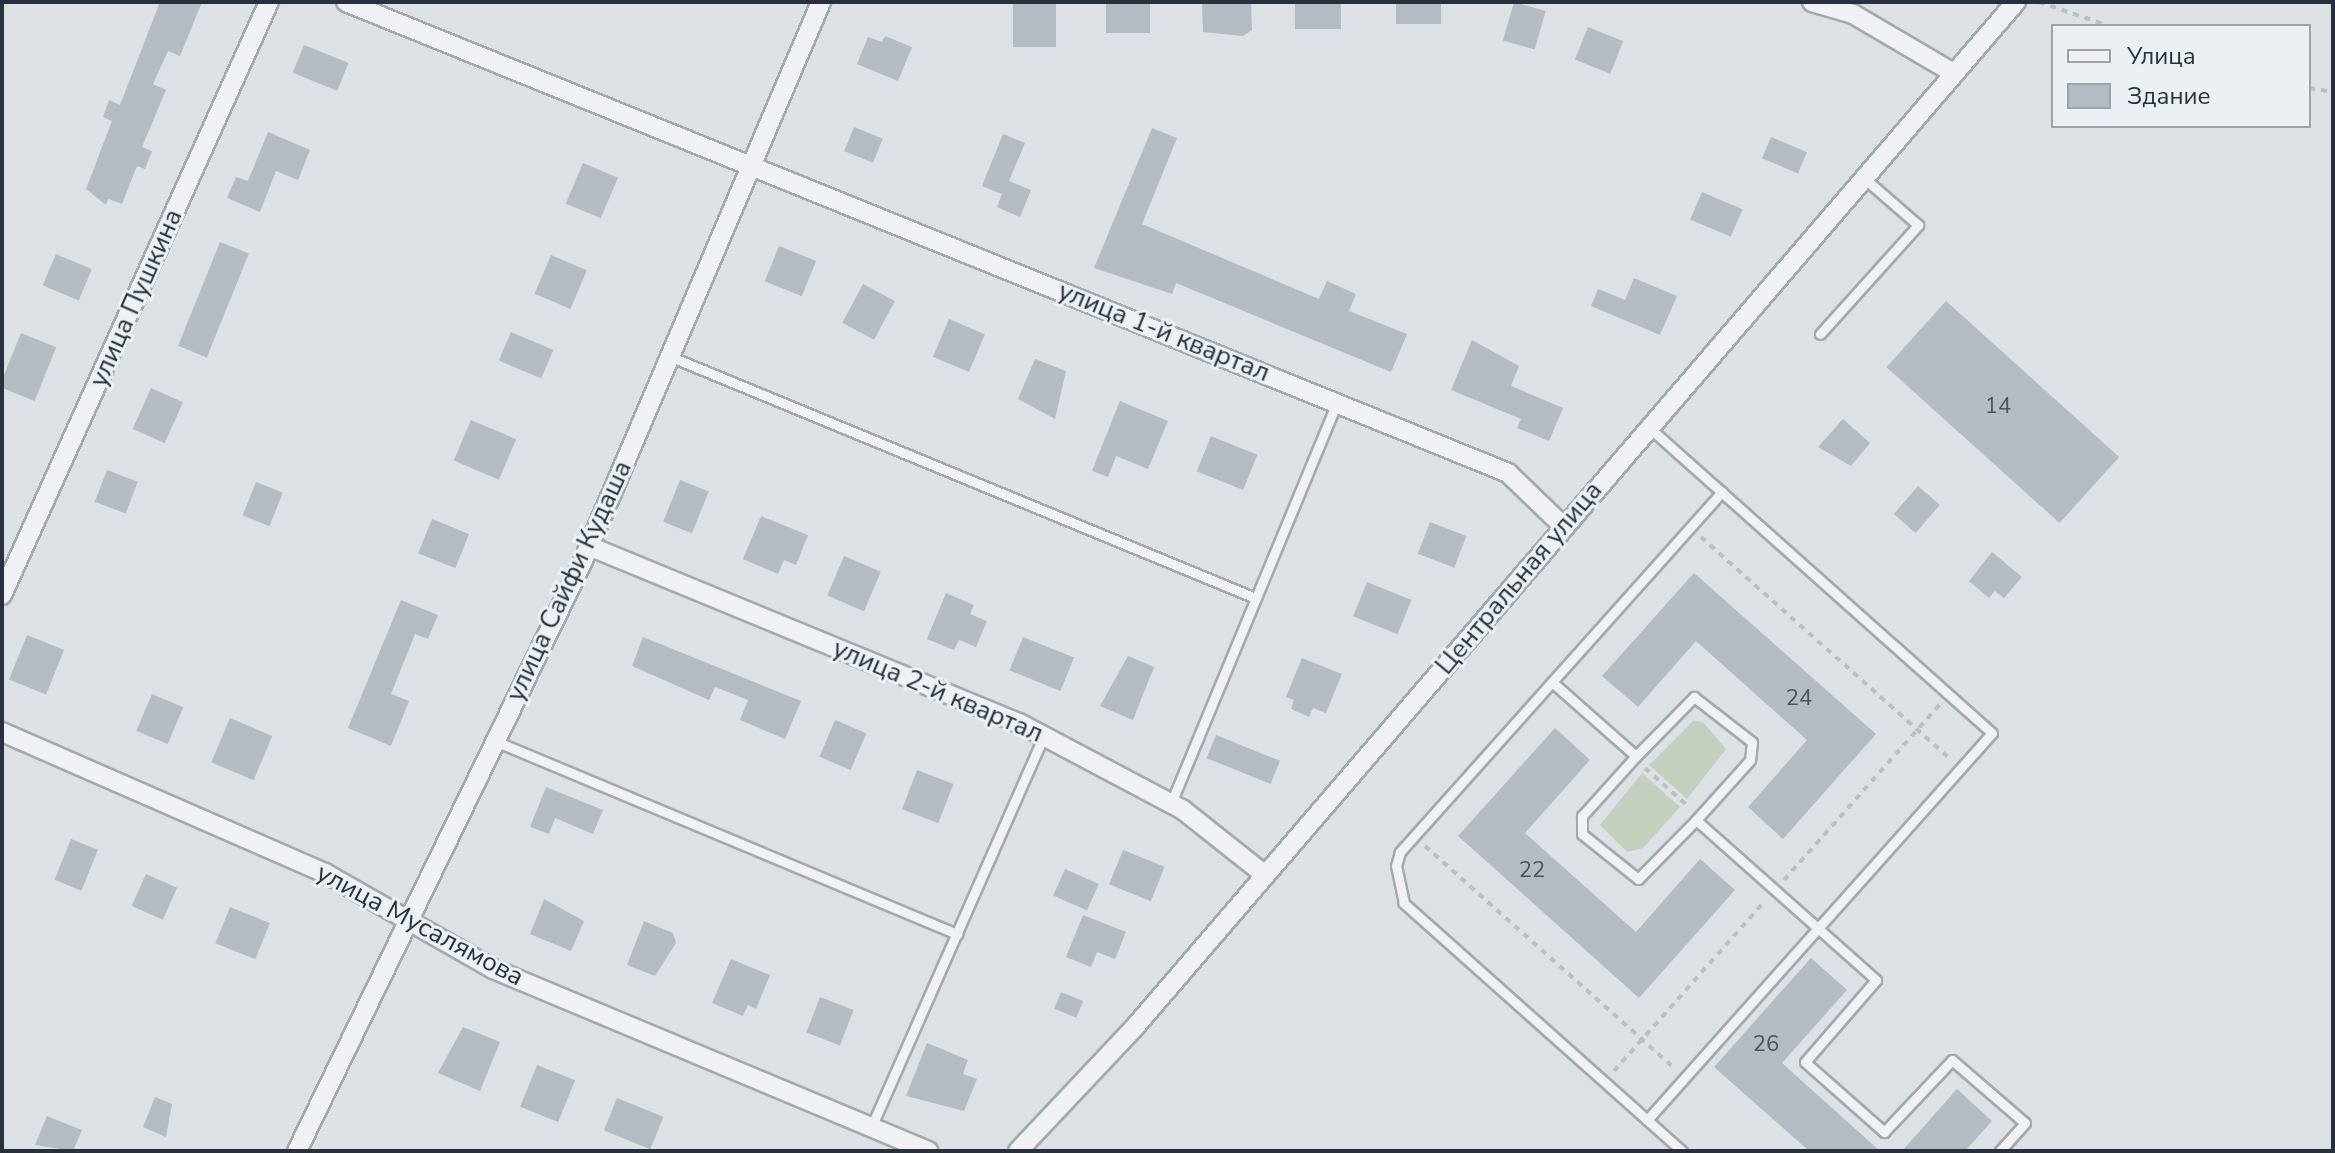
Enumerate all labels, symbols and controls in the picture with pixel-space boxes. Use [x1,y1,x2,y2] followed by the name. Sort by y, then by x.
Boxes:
[2051,24,2311,128] legend
[2127,40,2196,72] text: Улица
[2127,80,2211,112] text: Здание
[83,204,189,392] street label: улица Пушкина
[1054,275,1274,389] street label: улица 1-й квартал
[1985,394,2011,420] house number: 14
[500,456,638,706] street label: улица Сайфи Кудаша
[1429,475,1609,681] street label: Центральная улица
[828,633,1048,749] street label: улица 2-й квартал
[1786,686,1812,712] house number: 24
[311,857,529,993] street label: улица Мусалямова
[1519,858,1545,884] house number: 22
[1753,1032,1779,1058] house number: 26

